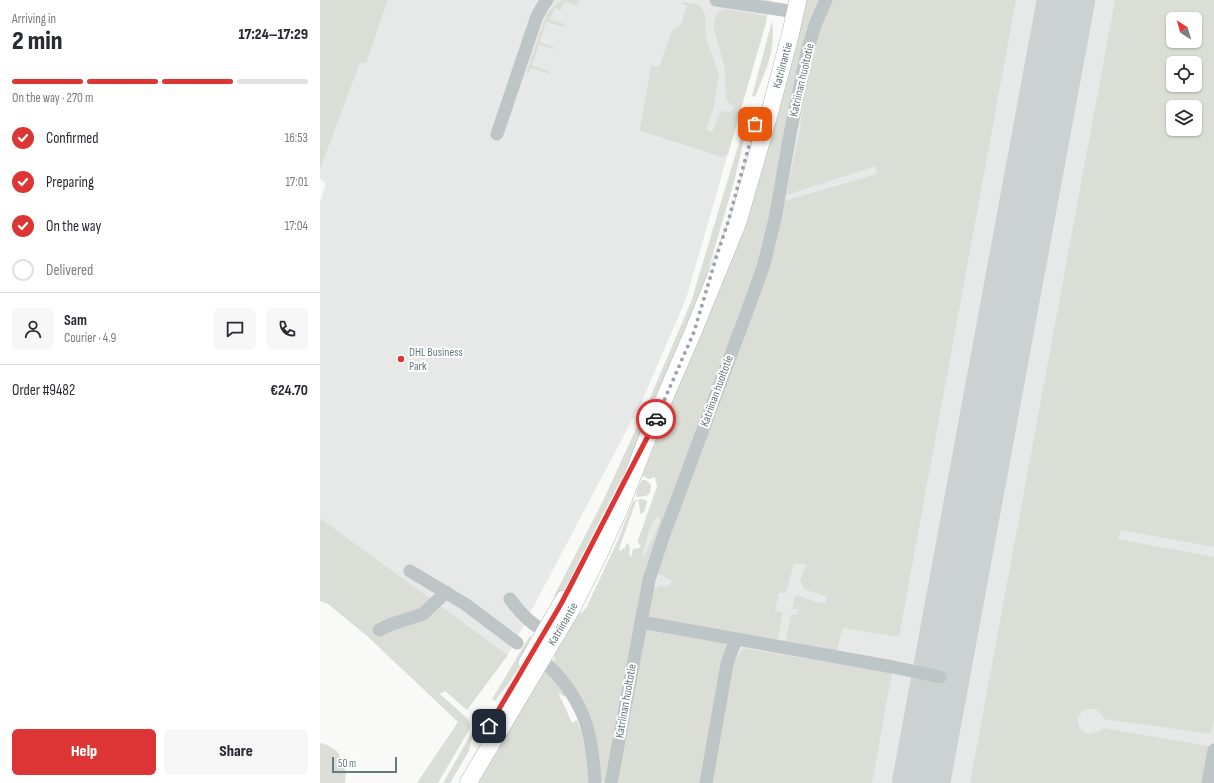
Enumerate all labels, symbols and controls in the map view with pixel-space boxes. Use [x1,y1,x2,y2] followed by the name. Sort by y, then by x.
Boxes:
[12,11,56,27] text: Arriving in
[1166,12,1202,48] north arrow
[1166,12,1202,136] map controls
[238,25,308,44] text: 17:24–17:29
[12,26,62,57] text: 2 min
[769,40,796,90] street label: Katriinantie
[786,42,818,118] street label: Katriinan huoltotie
[1166,56,1202,92] button: locate
[12,90,93,106] text: On the way · 270 m
[1166,100,1202,136] button: layers
[738,107,772,141] pin
[744,113,766,135] icon: bag
[12,127,34,149] icon: check
[46,129,99,148] text: Confirmed
[285,130,308,146] text: 16:53
[12,171,34,193] icon: check
[46,173,94,192] text: Preparing
[286,174,308,190] text: 17:01
[12,215,34,237] icon: check
[46,217,101,236] text: On the way
[285,218,308,234] text: 17:04
[46,261,93,280] text: Delivered
[12,308,54,350] button: person
[214,308,256,350] button: chat
[266,308,308,350] button: phone
[64,311,87,330] text: Sam
[64,330,116,346] text: Courier · 4.9
[409,345,463,374] place label: DHL Business Park
[697,353,737,429] street label: Katriinan huoltotie
[396,354,406,364] marker: DHL Business Park
[12,381,75,400] text: Order #9482
[270,381,308,400] text: €24.70
[636,399,676,439] courier
[645,408,667,430] icon: car
[544,600,581,648] street label: Katriinantie
[612,663,640,739] street label: Katriinan huoltotie
[472,709,506,743] pin
[478,715,500,737] icon: home
[12,729,156,775] button: Help
[164,729,308,775] button: Share
[332,755,397,774] scale bar
[338,757,356,770] text: 50 m

